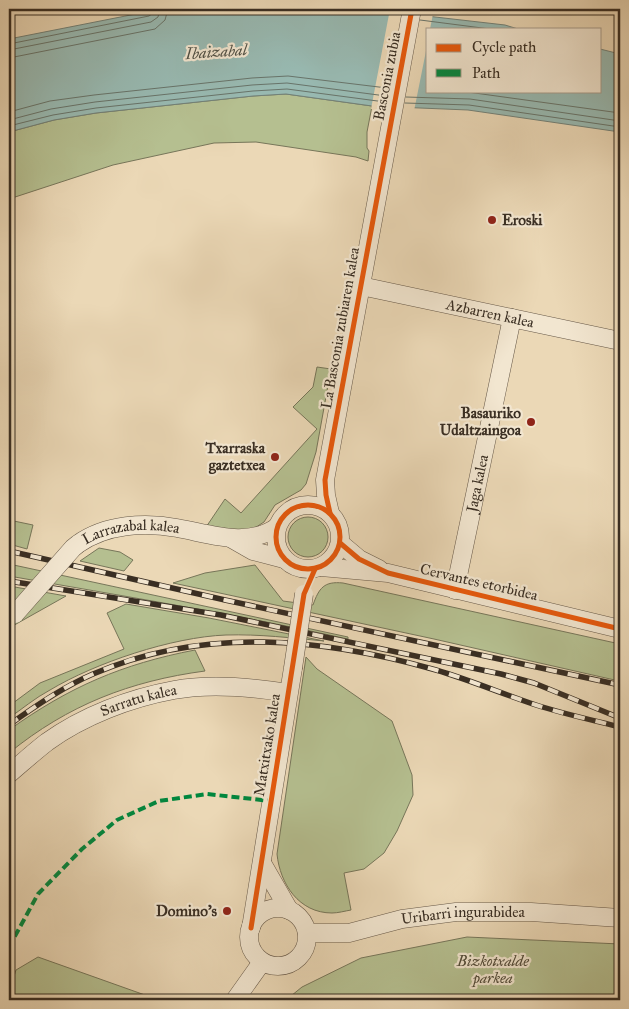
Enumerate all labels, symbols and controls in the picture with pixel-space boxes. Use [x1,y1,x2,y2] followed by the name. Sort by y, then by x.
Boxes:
[426,28,602,92] legend
[370,29,405,122] street label: Basconia zubia
[472,38,537,56] text: Cycle path
[184,40,249,63] water label: Ibaizabal
[472,64,501,82] text: Path
[502,211,543,229] place label: Eroski
[486,214,498,226] marker: Eroski
[317,245,363,410] street label: La Basconia zubiaren kalea
[444,295,536,332] street label: Azbarren kalea
[440,404,522,440] place label: Basauriko Udaltzaingoa
[525,416,537,428] marker: Basauriko Udaltzaingoa
[205,439,266,475] place label: Txarraska gaztetxea
[269,451,281,463] marker: Txarraska gaztetxea
[462,452,492,516] street label: Jaga kalea
[79,516,182,548] street label: Larrazabal kalea
[418,560,540,604] street label: Cervantes etorbidea
[97,681,179,720] street label: Sarratu kalea
[250,692,284,798] street label: Matxitxako kalea
[156,902,218,920] place label: Domino's
[400,903,526,928] street label: Uribarri ingurabidea
[221,905,233,917] marker: Domino's
[456,952,529,988] park label: Bizkotxalde parkea

